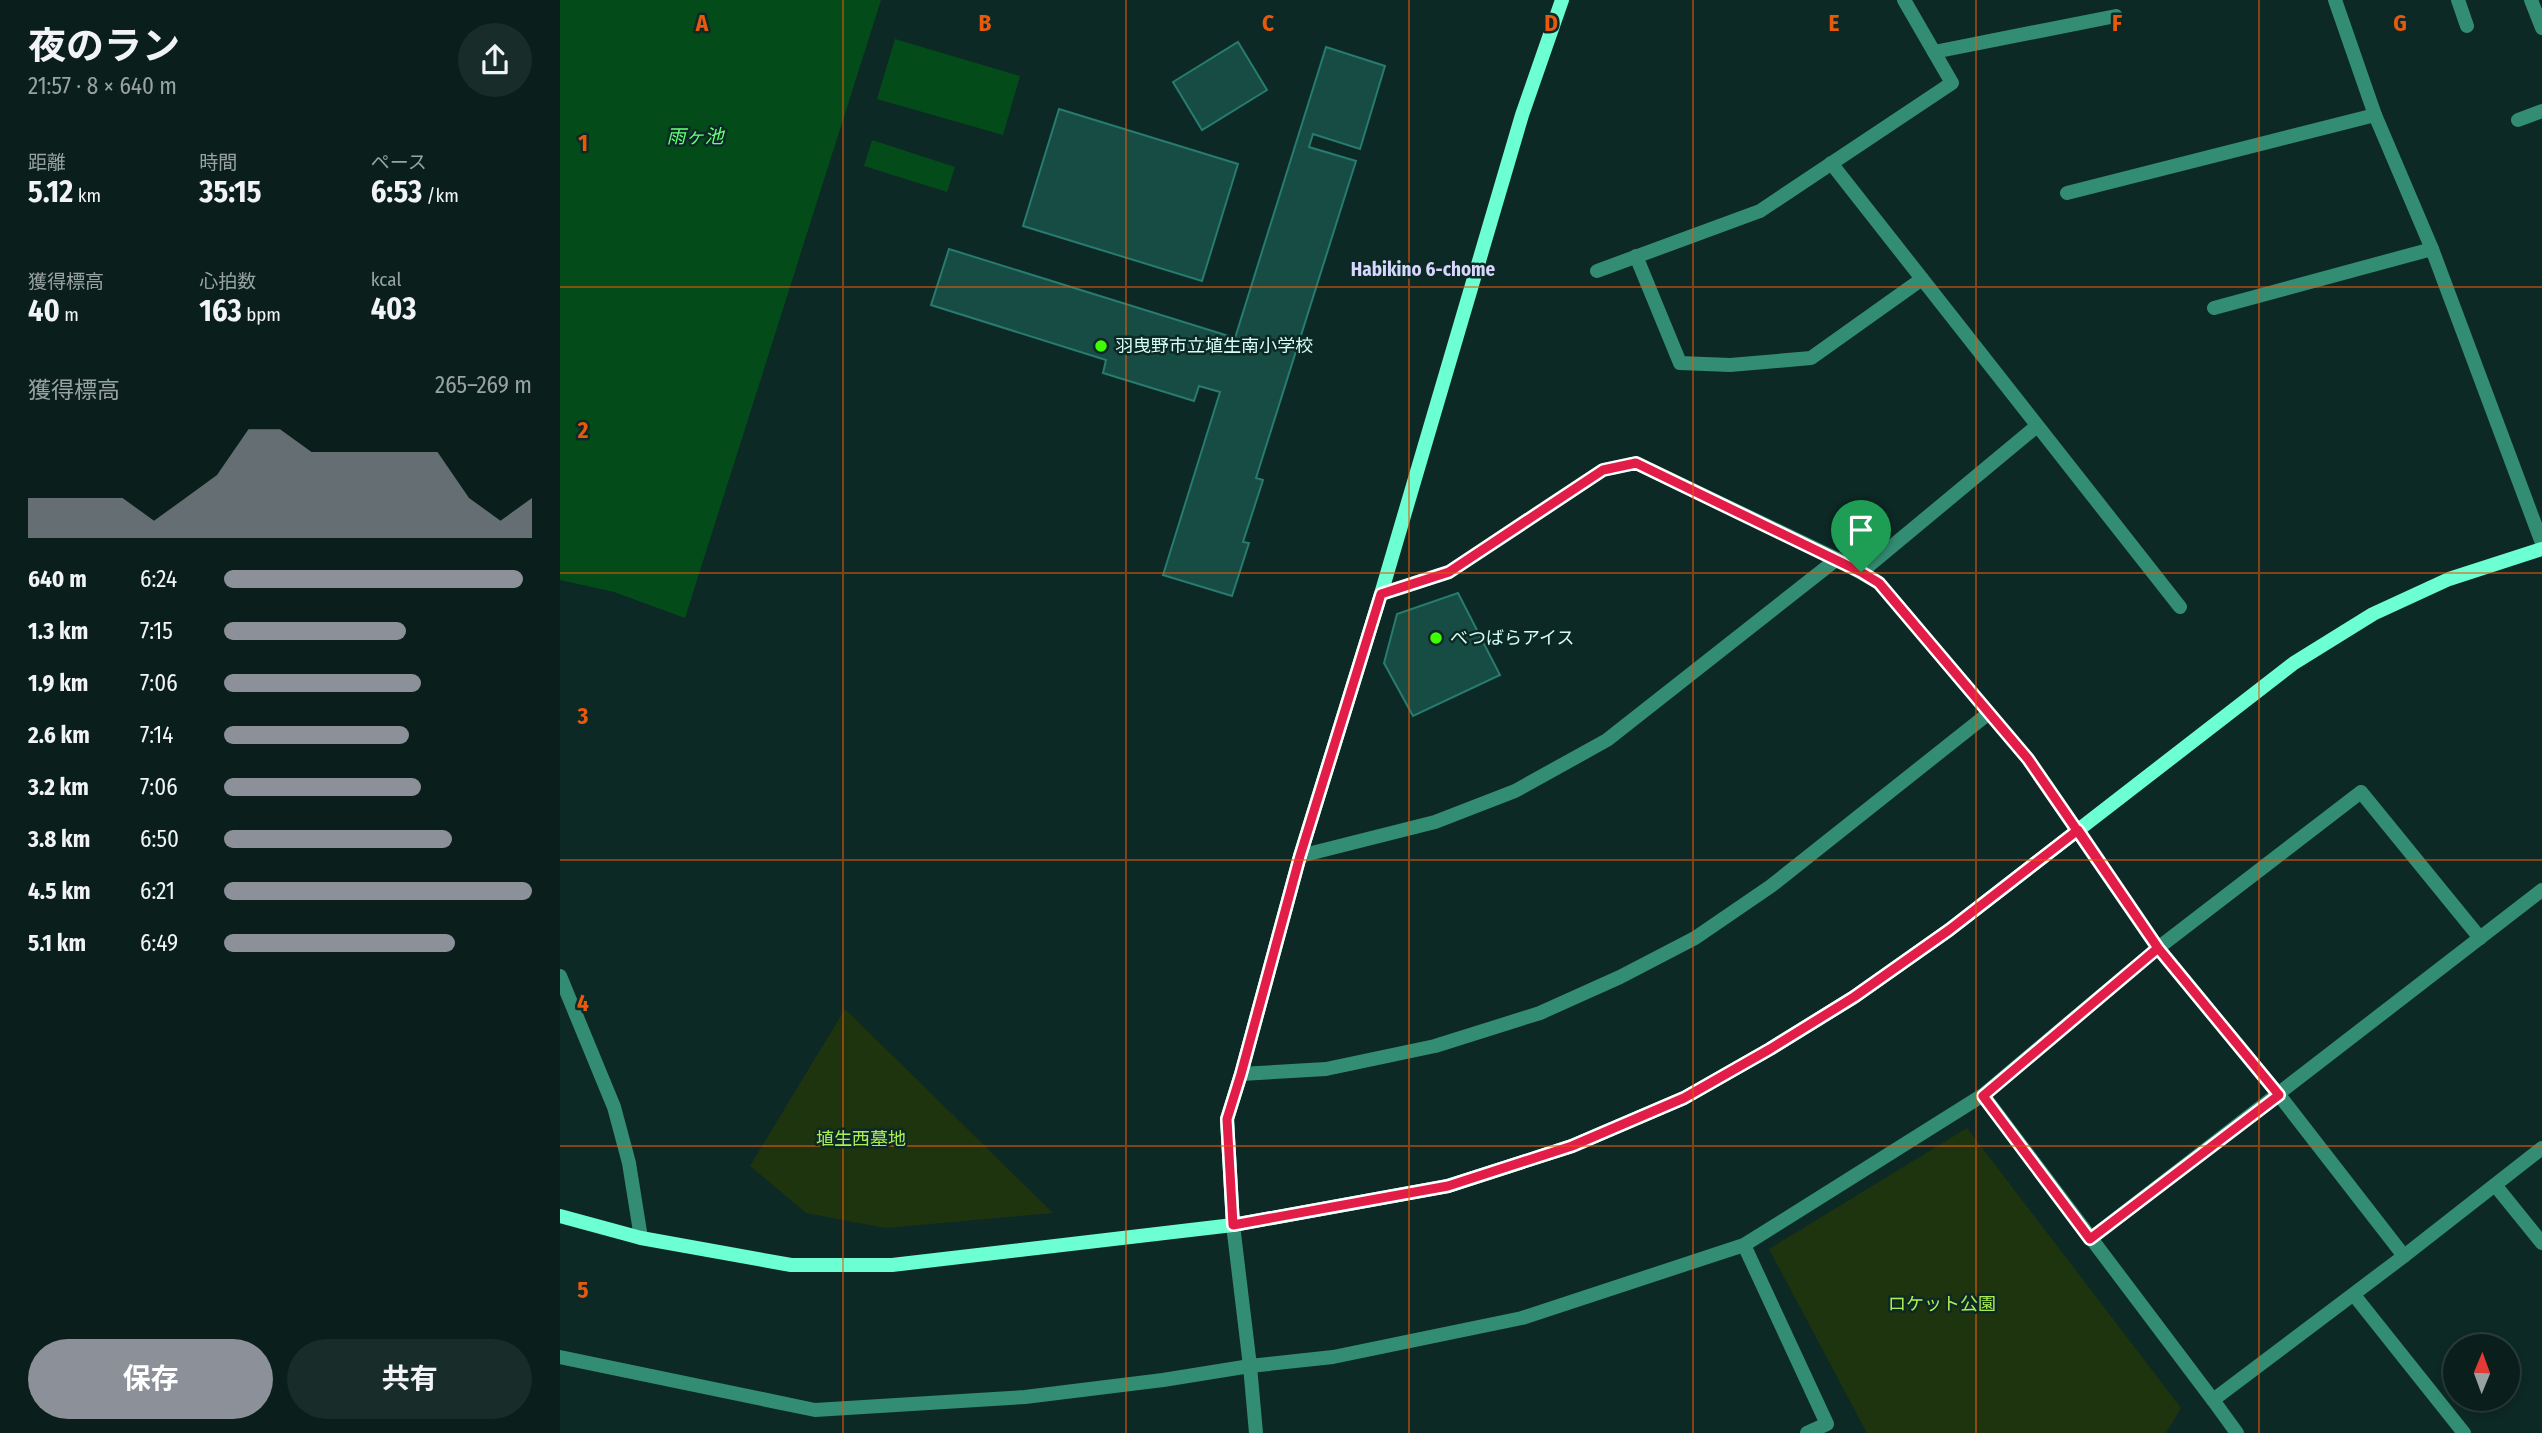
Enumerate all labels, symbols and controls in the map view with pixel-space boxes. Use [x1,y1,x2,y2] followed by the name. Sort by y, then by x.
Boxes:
[695,9,709,37] text: A
[979,9,992,37] text: B
[1262,9,1274,37] text: C
[1544,9,1558,37] text: D
[1829,9,1840,37] text: E
[2112,9,2122,37] text: F
[2393,9,2407,37] text: G
[28,23,180,69] text: 夜のラン
[458,23,532,97] button: share
[28,72,177,100] text: 21:57 · 8 × 640 m
[666,125,725,148] water label: 雨ヶ池
[578,129,588,157] text: 1
[28,151,66,174] text: 距離
[199,151,237,174] text: 時間
[371,151,427,174] text: ペース
[28,174,73,210] text: 5.12
[199,174,262,210] text: 35:15
[371,174,422,210] text: 6:53
[73,184,101,207] text: km
[422,184,459,207] text: /km
[1351,258,1496,281] district label: Habikino 6-chome
[371,268,401,291] text: kcal
[28,270,104,293] text: 獲得標高
[199,270,256,293] text: 心拍数
[371,291,416,327] text: 403
[28,293,60,329] text: 40
[199,293,242,329] text: 163
[60,303,79,326] text: m
[242,303,281,326] text: bpm
[1115,335,1313,357] place label: 羽曳野市立埴生南小学校
[1093,338,1109,354] marker: 羽曳野市立埴生南小学校
[435,371,532,399] text: 265–269 m
[28,376,120,404] text: 獲得標高
[577,416,589,444] text: 2
[1831,500,1891,572] pin
[1842,511,1880,549] icon: arrive
[28,565,87,593] text: 640 m
[140,565,177,593] text: 6:24
[28,617,88,645] text: 1.3 km
[140,617,173,645] text: 7:15
[1450,627,1575,649] place label: べつばらアイス
[1428,630,1444,646] marker: べつばらアイス
[28,669,88,697] text: 1.9 km
[140,669,178,697] text: 7:06
[577,702,589,730] text: 3
[28,721,90,749] text: 2.6 km
[140,721,173,749] text: 7:14
[28,773,89,801] text: 3.2 km
[140,773,178,801] text: 7:06
[28,825,90,853] text: 3.8 km
[140,825,179,853] text: 6:50
[28,877,91,905] text: 4.5 km
[140,877,175,905] text: 6:21
[28,929,86,957] text: 5.1 km
[140,929,178,957] text: 6:49
[577,989,589,1017] text: 4
[816,1128,906,1150] park label: 埴生西墓地
[577,1276,589,1304] text: 5
[1888,1293,1996,1315] park label: ロケット公園
[2443,1334,2520,1410] north arrow
[2443,1334,2520,1411] map controls
[28,1339,273,1419] button: 保存
[287,1339,532,1419] button: 共有

